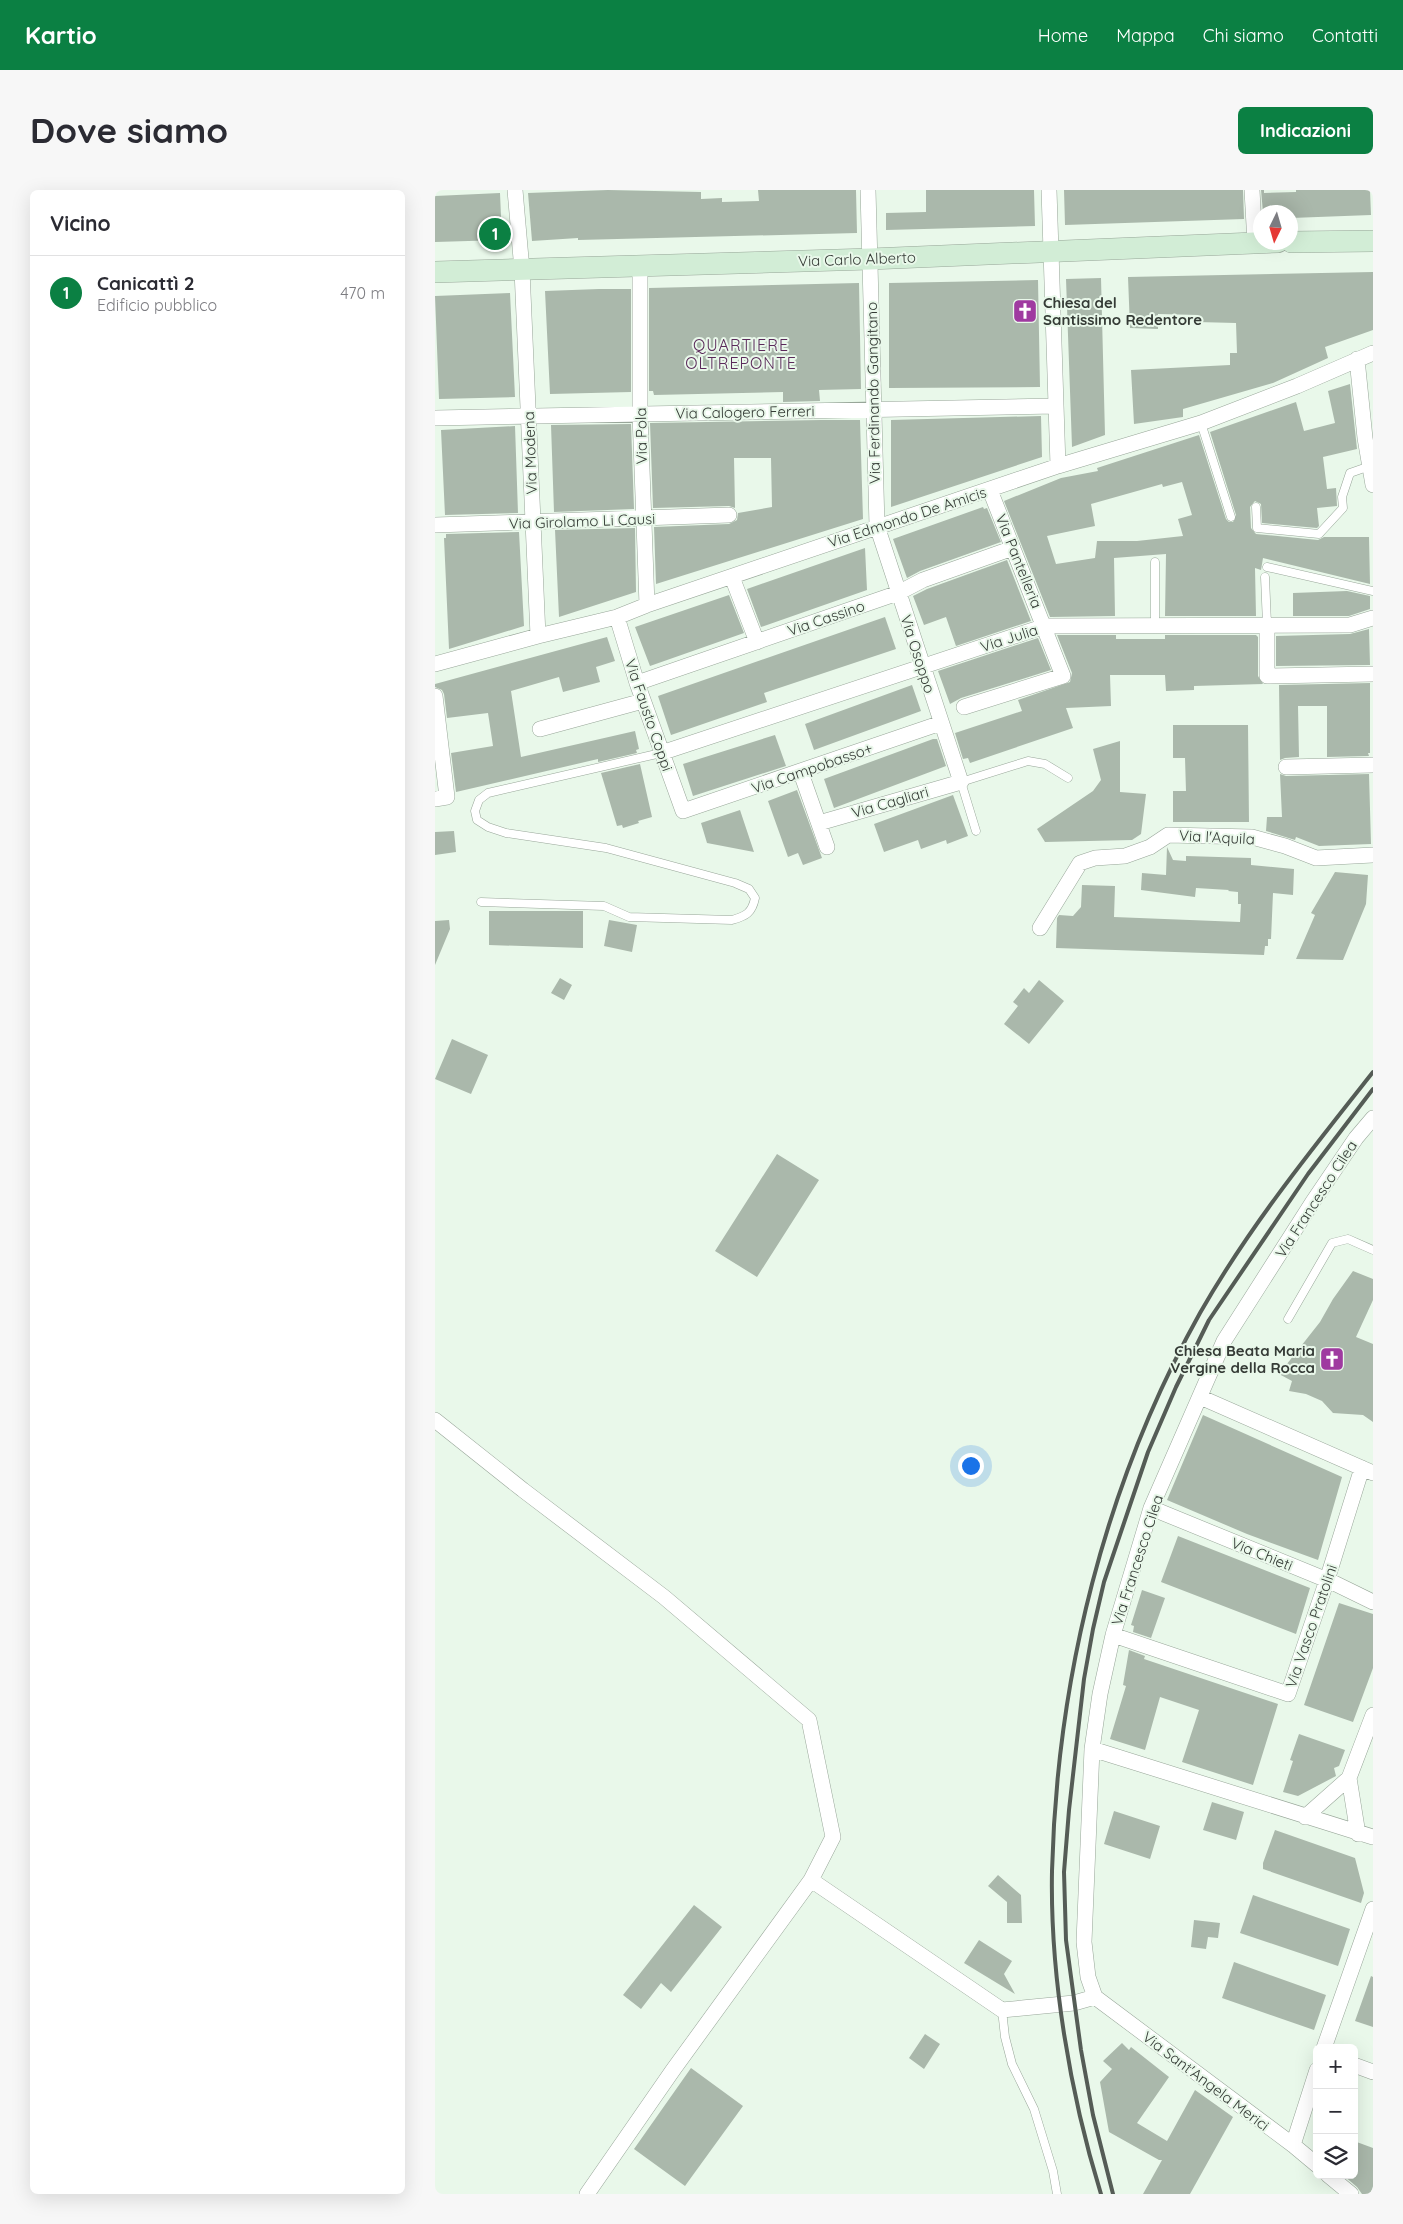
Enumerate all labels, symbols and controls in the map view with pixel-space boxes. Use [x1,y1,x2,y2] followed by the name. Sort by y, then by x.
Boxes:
[25,20,97,50] text: Kartio
[1038,24,1088,47] text: Home
[1116,24,1175,47] text: Mappa
[1203,24,1284,47] text: Chi siamo
[1312,24,1378,47] text: Contatti
[1238,107,1373,154] button: Indicazioni
[30,108,228,152] text: Dove siamo
[1253,205,1298,250] north arrow
[50,210,111,236] text: Vicino
[479,215,511,253] pin: 1
[798,247,916,271] street label: Via Carlo Alberto
[97,271,195,295] text: Canicattì 2
[63,283,69,303] text: 1
[340,283,385,303] text: 470 m
[1043,293,1202,329] place label: Chiesa del Santissimo Redentore
[97,295,217,315] text: Edificio pubblico
[1012,298,1038,324] church icon: Chiesa del Santissimo Redentore
[862,302,884,484] street label: Via Ferdinando Gangitano
[685,335,797,373] district label: QUARTIERE OLTREPONTE
[675,401,815,423] street label: Via Calogero Ferreri
[631,407,651,465] street label: Via Pola
[519,411,541,495] street label: Via Modena
[825,482,989,552] street label: Via Edmondo De Amicis
[508,509,656,533] street label: Via Girolamo Li Causi
[992,511,1046,611] street label: Via Pantelleria
[785,596,867,640] street label: Via Cassino
[896,612,940,696] street label: Via Osoppo
[978,620,1040,656] street label: Via Julia
[621,656,677,774] street label: Via Fausto Coppi
[749,738,875,798] street label: Via Campobasso+
[849,782,931,822] street label: Via Cagliari
[1179,826,1255,848] street label: Via l'Aquila
[1271,1137,1361,1261] street label: Via Francesco Cilea
[1170,1341,1315,1377] place label: Chiesa Beata Maria Vergine della Rocca
[1319,1346,1345,1372] church icon: Chiesa Beata Maria Vergine della Rocca
[958,1453,984,1479] your location
[1107,1492,1167,1628] street label: Via Francesco Cilea
[1228,1533,1296,1575] street label: Via Chieti
[1281,1562,1341,1690] street label: Via Vasco Pratolini
[1139,2027,1273,2135] street label: Via Sant'Angela Merici
[1313,2044,1358,2179] map controls
[1313,2044,1358,2089] button: +
[1313,2089,1358,2134] button: −
[1313,2134,1358,2179] button: layers

